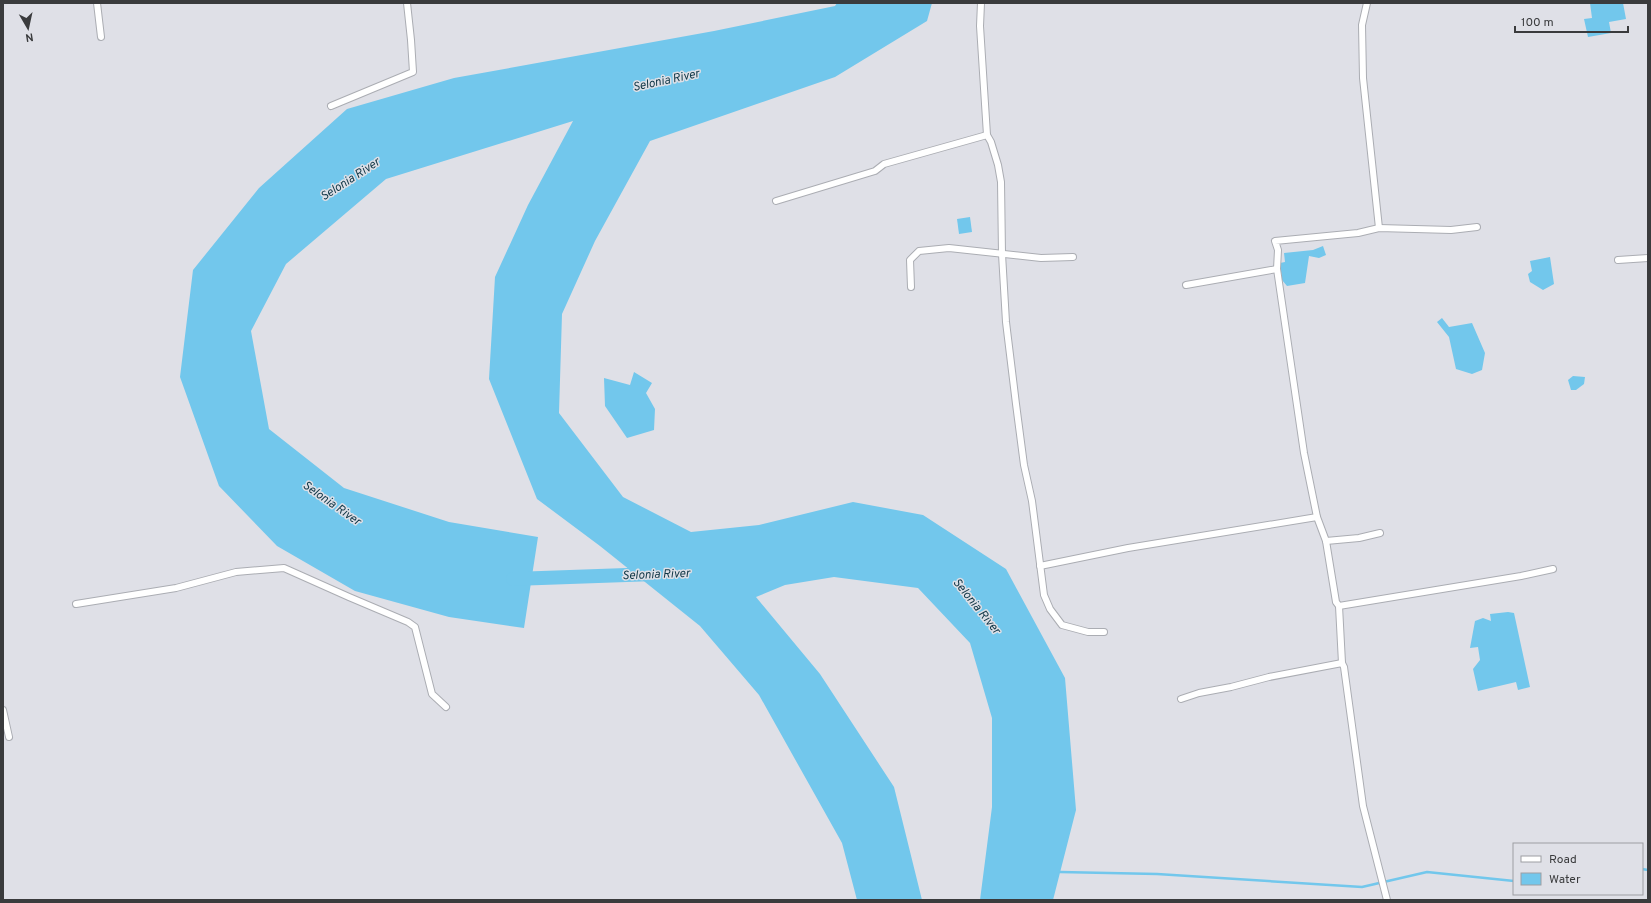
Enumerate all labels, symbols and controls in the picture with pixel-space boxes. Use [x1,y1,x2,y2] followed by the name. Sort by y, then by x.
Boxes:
[8,8,48,48] north arrow
[1515,8,1628,34] scale bar
[1521,15,1554,31] text: 100 m
[24,29,34,44] text: N
[631,66,702,96] water label: Selonia River
[318,154,385,205] water label: Selonia River
[299,478,365,531] water label: Selonia River
[622,566,692,584] water label: Selonia River
[949,575,1005,639] water label: Selonia River
[1513,843,1643,895] legend
[1549,852,1577,868] text: Road
[1549,872,1581,888] text: Water

